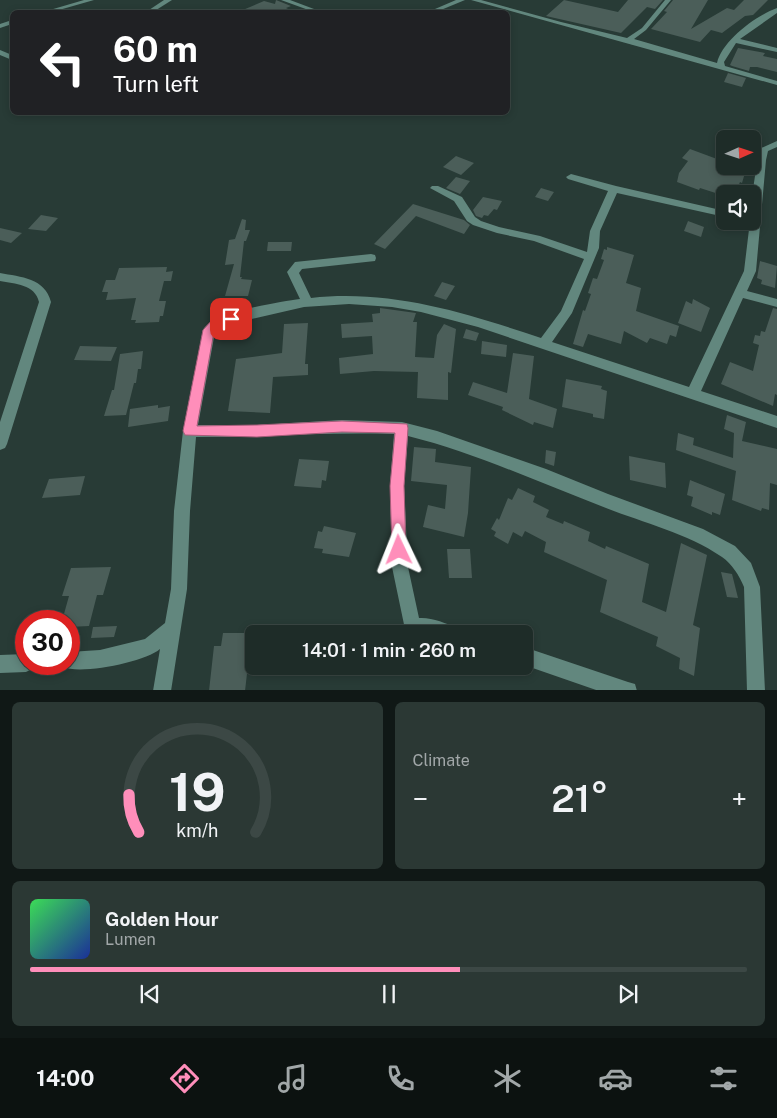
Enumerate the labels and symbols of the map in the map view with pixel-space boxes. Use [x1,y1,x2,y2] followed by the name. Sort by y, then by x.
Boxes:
[716,130,761,175] north arrow
[210,298,252,340] pin
[372,523,424,575] position arrow
[15,610,80,675] speed limit sign: 30

